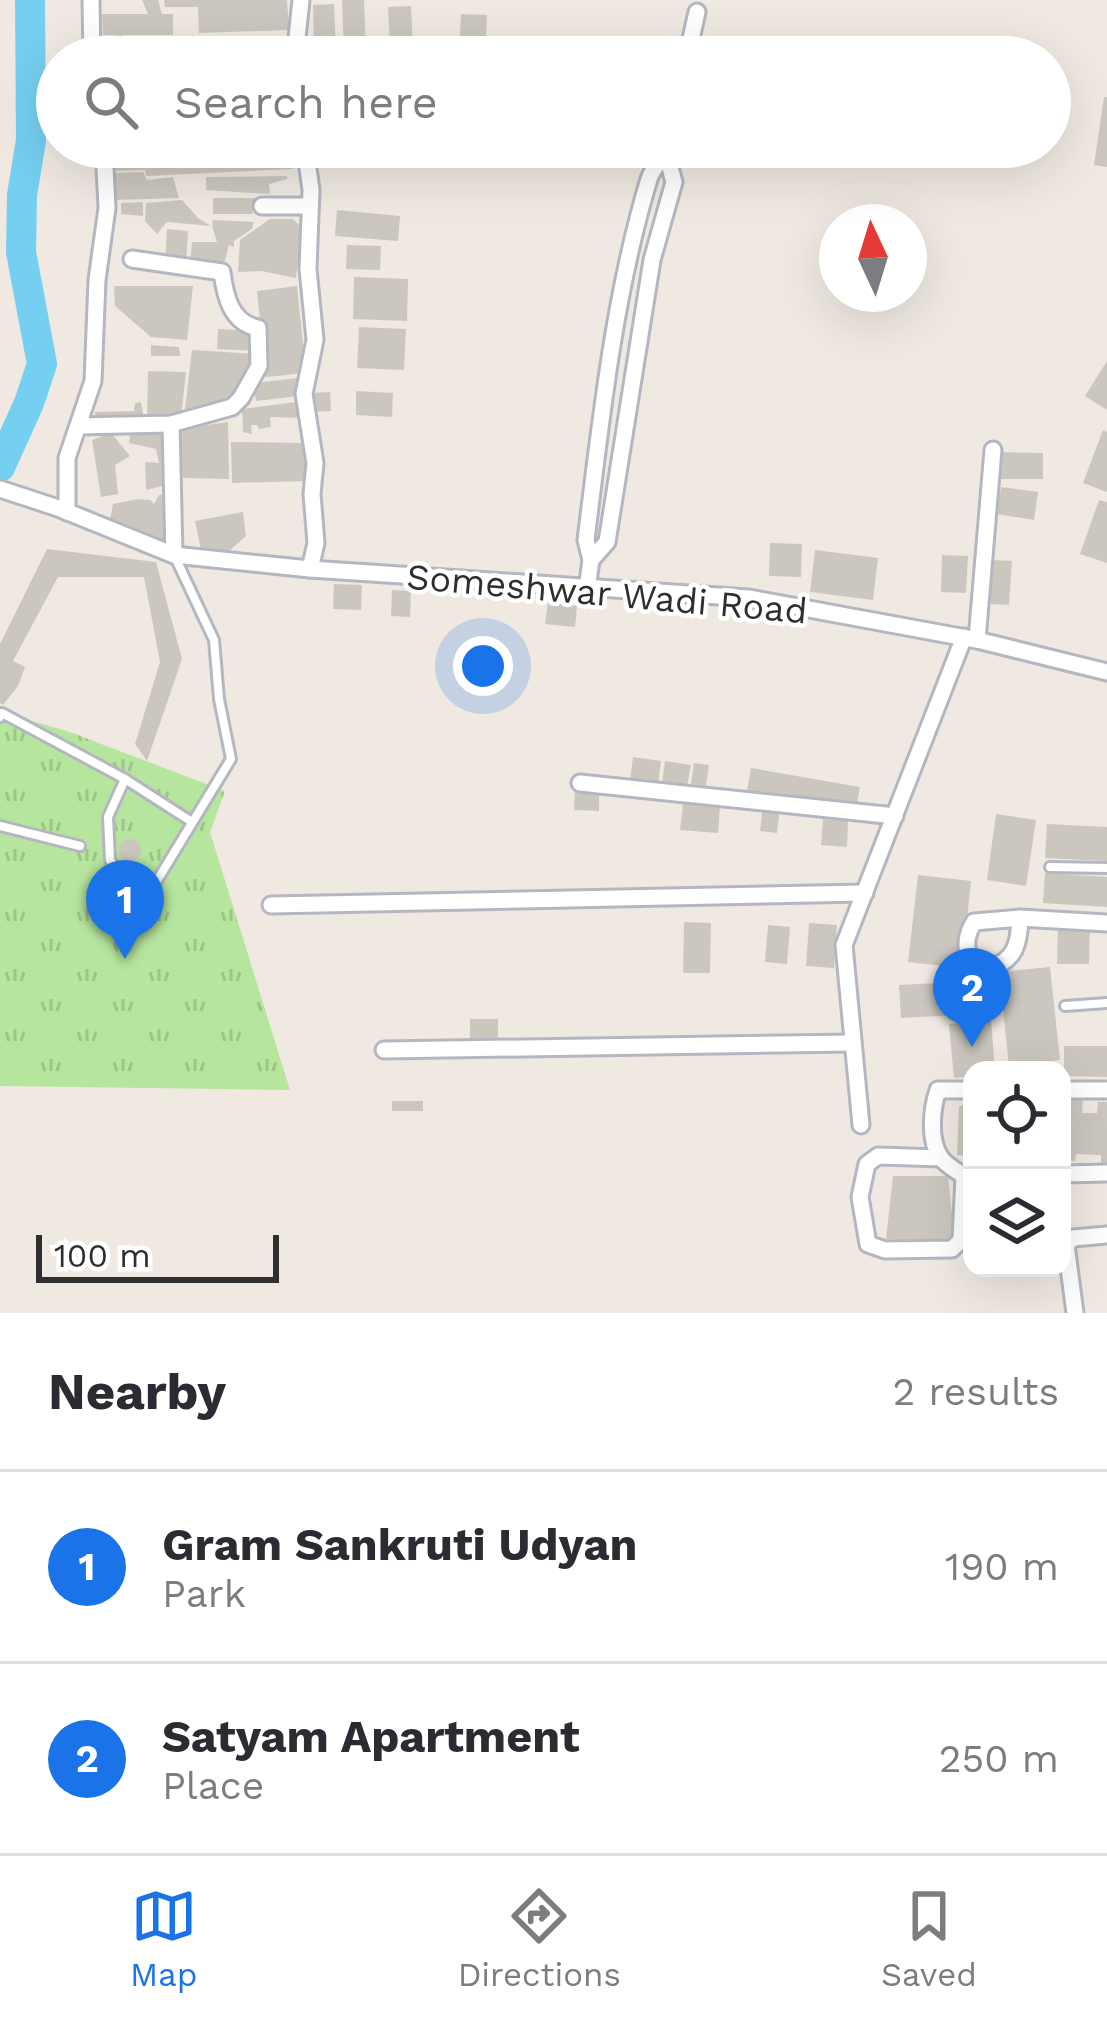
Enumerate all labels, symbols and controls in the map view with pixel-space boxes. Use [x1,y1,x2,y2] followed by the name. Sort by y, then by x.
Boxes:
[36,36,1071,168] search box
[78,69,144,135] icon: search
[174,76,438,129] text: Search here
[819,204,927,312] north arrow
[405,556,809,632] street label: Someshwar Wadi Road
[453,636,513,696] your location
[86,860,164,959] pin: 1
[933,948,1011,1047] pin: 2
[963,1061,1071,1277] map controls
[963,1061,1071,1169] button: locate
[963,1169,1071,1277] button: layers
[36,1229,279,1282] scale bar
[54,1236,151,1275] text: 100 m
[48,1362,226,1421] text: Nearby
[893,1369,1059,1414] text: 2 results
[162,1518,637,1571] text: Gram Sankruti Udyan
[79,1544,95,1589] text: 1
[945,1544,1059,1589] text: 190 m
[162,1571,246,1616] text: Park
[162,1710,580,1763] text: Satyam Apartment
[75,1736,99,1781] text: 2
[939,1736,1059,1781] text: 250 m
[162,1763,264,1808] text: Place
[130,1883,197,1994] tab: Map
[458,1883,621,1994] tab: Directions
[881,1883,977,1994] tab: Saved

